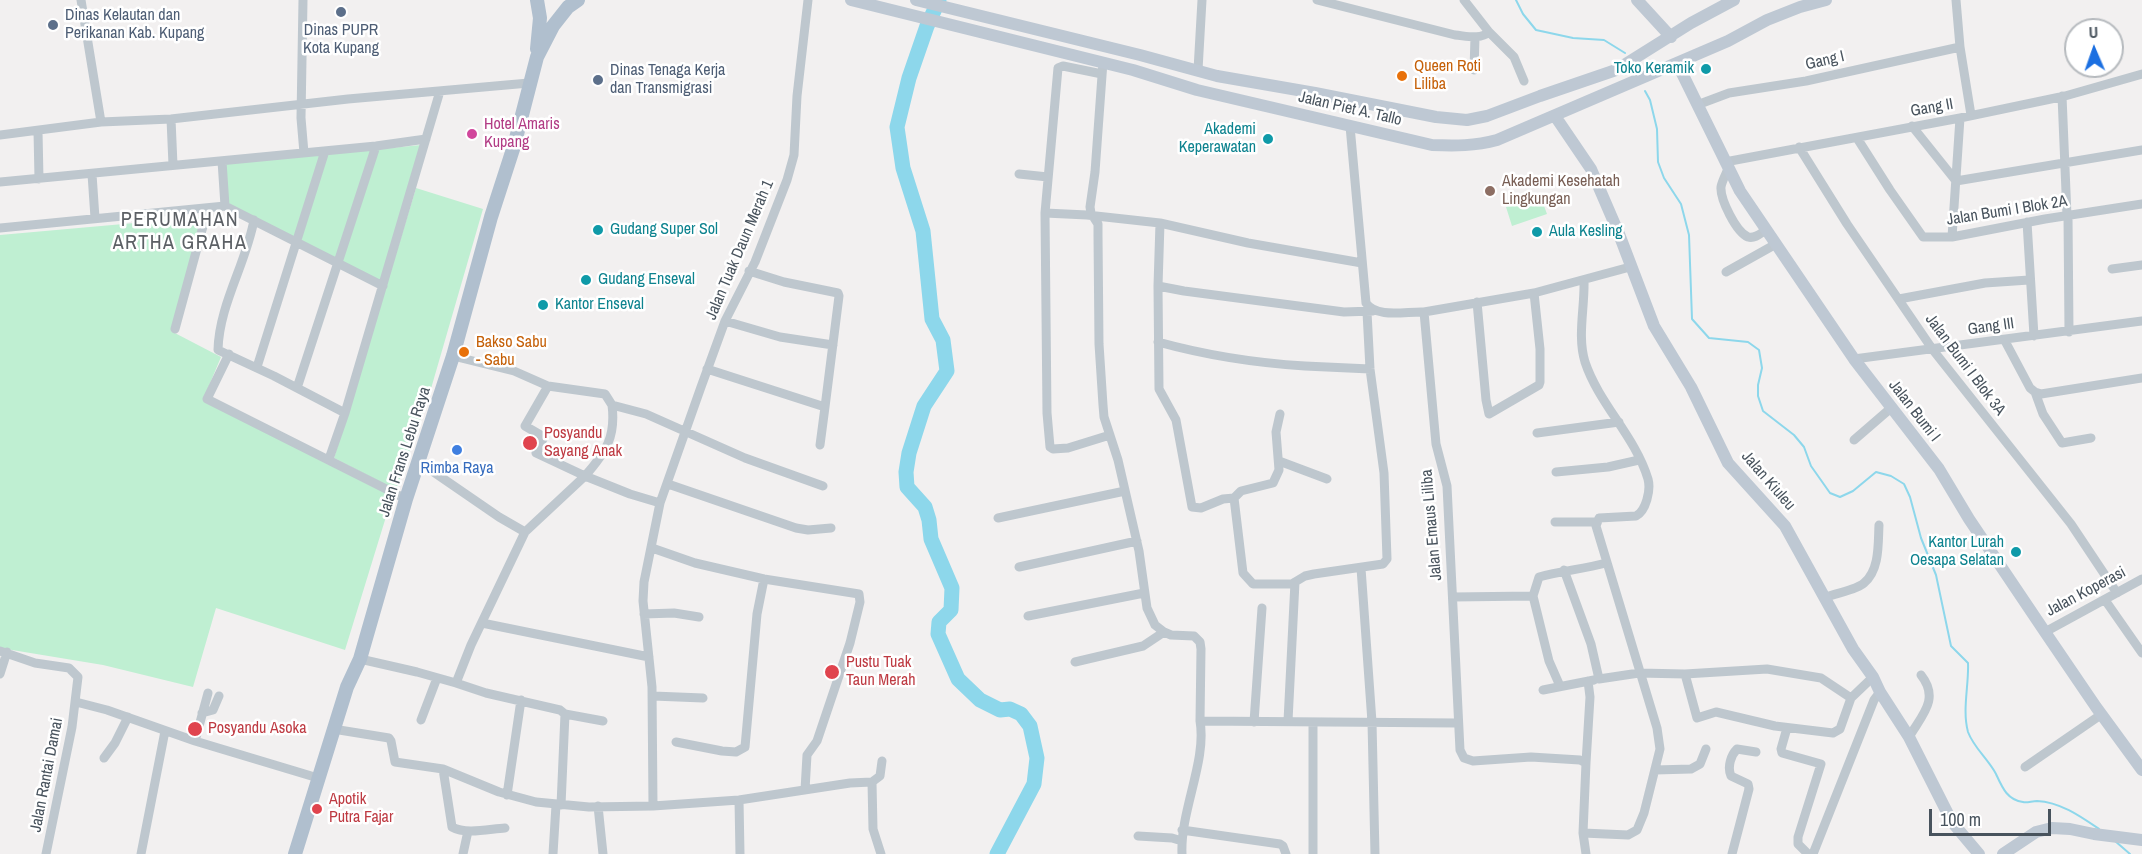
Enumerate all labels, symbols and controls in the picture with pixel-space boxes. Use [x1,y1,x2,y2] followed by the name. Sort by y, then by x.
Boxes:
[334,5,348,19] marker: Dinas PUPR Kota Kupang
[65,6,204,44] place label: Dinas Kelautan dan Perikanan Kab. Kupang
[46,18,60,32] marker: Dinas Kelautan dan Perikanan Kab. Kupang
[2064,18,2124,78] north arrow
[303,21,379,59] place label: Dinas PUPR Kota Kupang
[2088,21,2099,43] text: U
[1804,47,1846,75] street label: Gang I
[1414,57,1481,95] place label: Queen Roti Liliba
[1614,59,1694,79] place label: Toko Keramik
[610,61,725,99] place label: Dinas Tenaga Kerja dan Transmigrasi
[1699,62,1713,76] marker: Toko Keramik
[1395,69,1409,83] marker: Queen Roti Liliba
[591,73,605,87] marker: Dinas Tenaga Kerja dan Transmigrasi
[1297,88,1403,130] street label: Jalan Piet A. Tallo
[1909,95,1955,121] street label: Gang II
[484,115,560,153] place label: Hotel Amaris Kupang
[1179,120,1256,158] place label: Akademi Keperawatan
[465,127,479,141] marker: Hotel Amaris Kupang
[1261,132,1275,146] marker: Akademi Keperawatan
[1502,172,1620,210] place label: Akademi Kesehatah Lingkungan
[702,177,778,323] street label: Jalan Tuak Daun Merah 1
[1483,184,1497,198] marker: Akademi Kesehatah Lingkungan
[1945,192,2069,230] street label: Jalan Bumi I Blok 2A
[113,209,247,256] district label: PERUMAHAN ARTHA GRAHA
[610,220,718,240] place label: Gudang Super Sol
[1549,222,1623,242] place label: Aula Kesling
[591,223,605,237] marker: Gudang Super Sol
[1530,225,1544,239] marker: Aula Kesling
[598,270,695,290] place label: Gudang Enseval
[579,273,593,287] marker: Gudang Enseval
[555,295,644,315] place label: Kantor Enseval
[536,298,550,312] marker: Kantor Enseval
[1921,311,2009,419] street label: Jalan Bumi I Blok 3A
[1967,314,2015,340] street label: Gang III
[476,333,547,371] place label: Bakso Sabu - Sabu
[457,345,471,359] marker: Bakso Sabu - Sabu
[1884,376,1944,446] street label: Jalan Bumi I
[375,385,435,519] street label: Jalan Frans Lebu Raya
[544,424,622,462] place label: Posyandu Sayang Anak
[521,434,539,452] marker: Posyandu Sayang Anak
[450,443,464,457] marker: Rimba Raya
[1737,447,1799,515] street label: Jalan Kiuleu
[421,459,493,479] place label: Rimba Raya
[1418,469,1446,581] street label: Jalan Emaus Liliba
[1910,533,2004,571] place label: Kantor Lurah Oesapa Selatan
[2009,545,2023,559] marker: Kantor Lurah Oesapa Selatan
[2043,563,2129,621] street label: Jalan Koperasi
[846,653,916,691] place label: Pustu Tuak Taun Merah
[823,663,841,681] marker: Pustu Tuak Taun Merah
[27,716,67,834] street label: Jalan Rantai Damai
[208,719,306,739] place label: Posyandu Asoka
[186,720,204,738] marker: Posyandu Asoka
[329,790,393,828] place label: Apotik Putra Fajar
[1932,797,2054,835] scale bar
[310,802,324,816] marker: Apotik Putra Fajar
[1940,807,1981,832] text: 100 m

